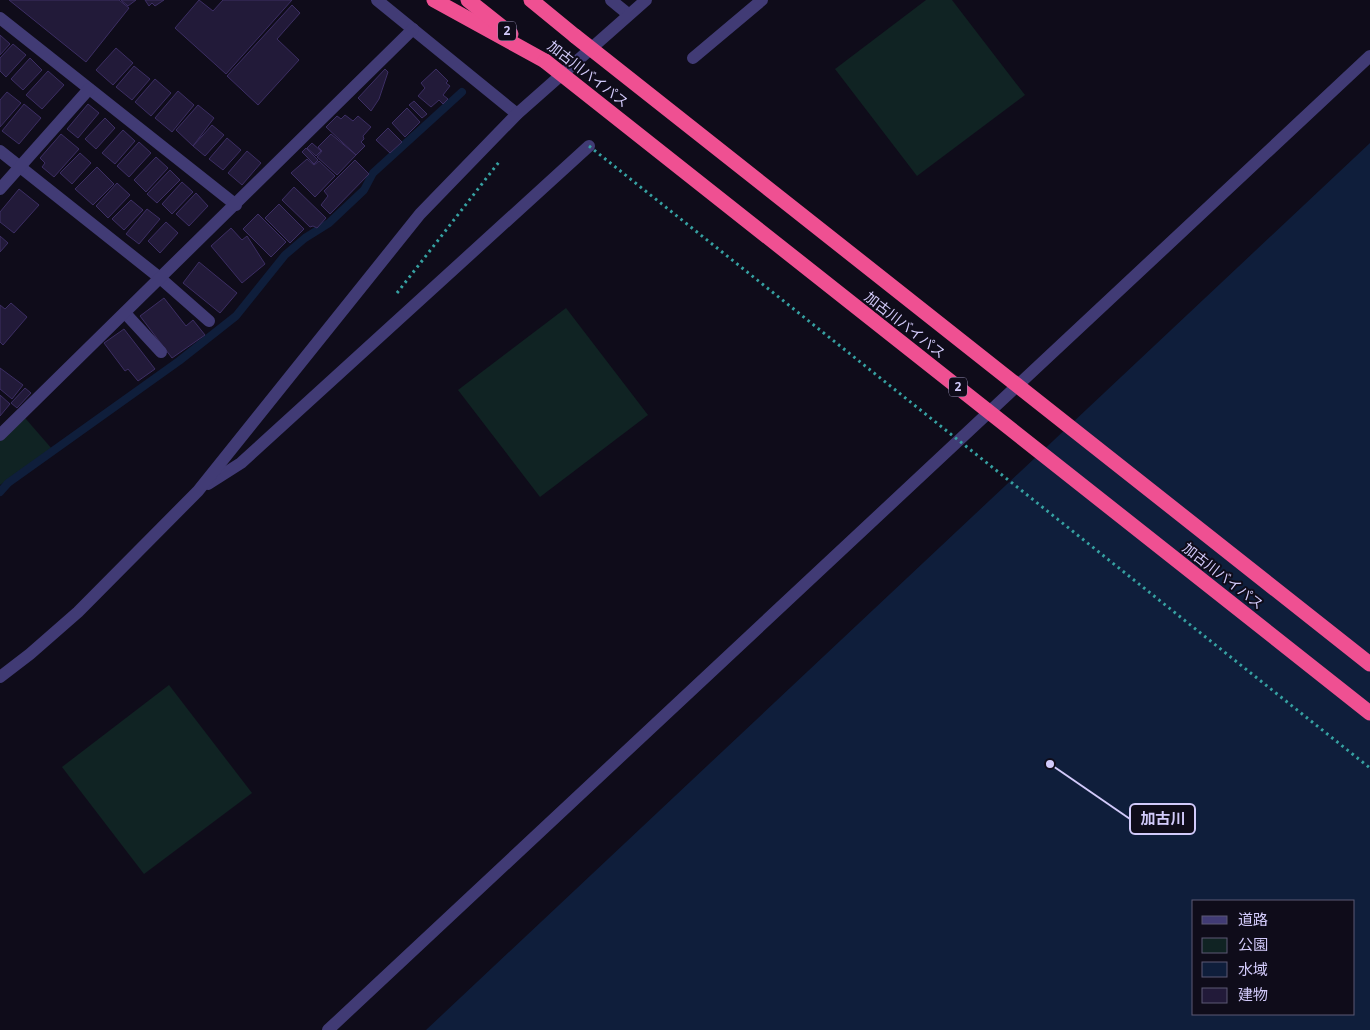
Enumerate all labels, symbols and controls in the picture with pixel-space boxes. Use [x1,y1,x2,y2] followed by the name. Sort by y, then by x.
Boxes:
[498,22,516,40] road number: 2
[544,36,633,111] street label: 加古川バイパス
[861,287,950,362] street label: 加古川バイパス
[949,378,967,397] road number: 2
[1179,538,1268,613] street label: 加古川バイパス
[1130,804,1195,834] callout: 加古川
[1140,808,1186,828] text: 加古川
[1192,900,1355,1015] legend
[1238,909,1268,929] text: 道路
[1238,934,1268,954] text: 公園
[1238,959,1268,979] text: 水域
[1238,984,1268,1004] text: 建物

